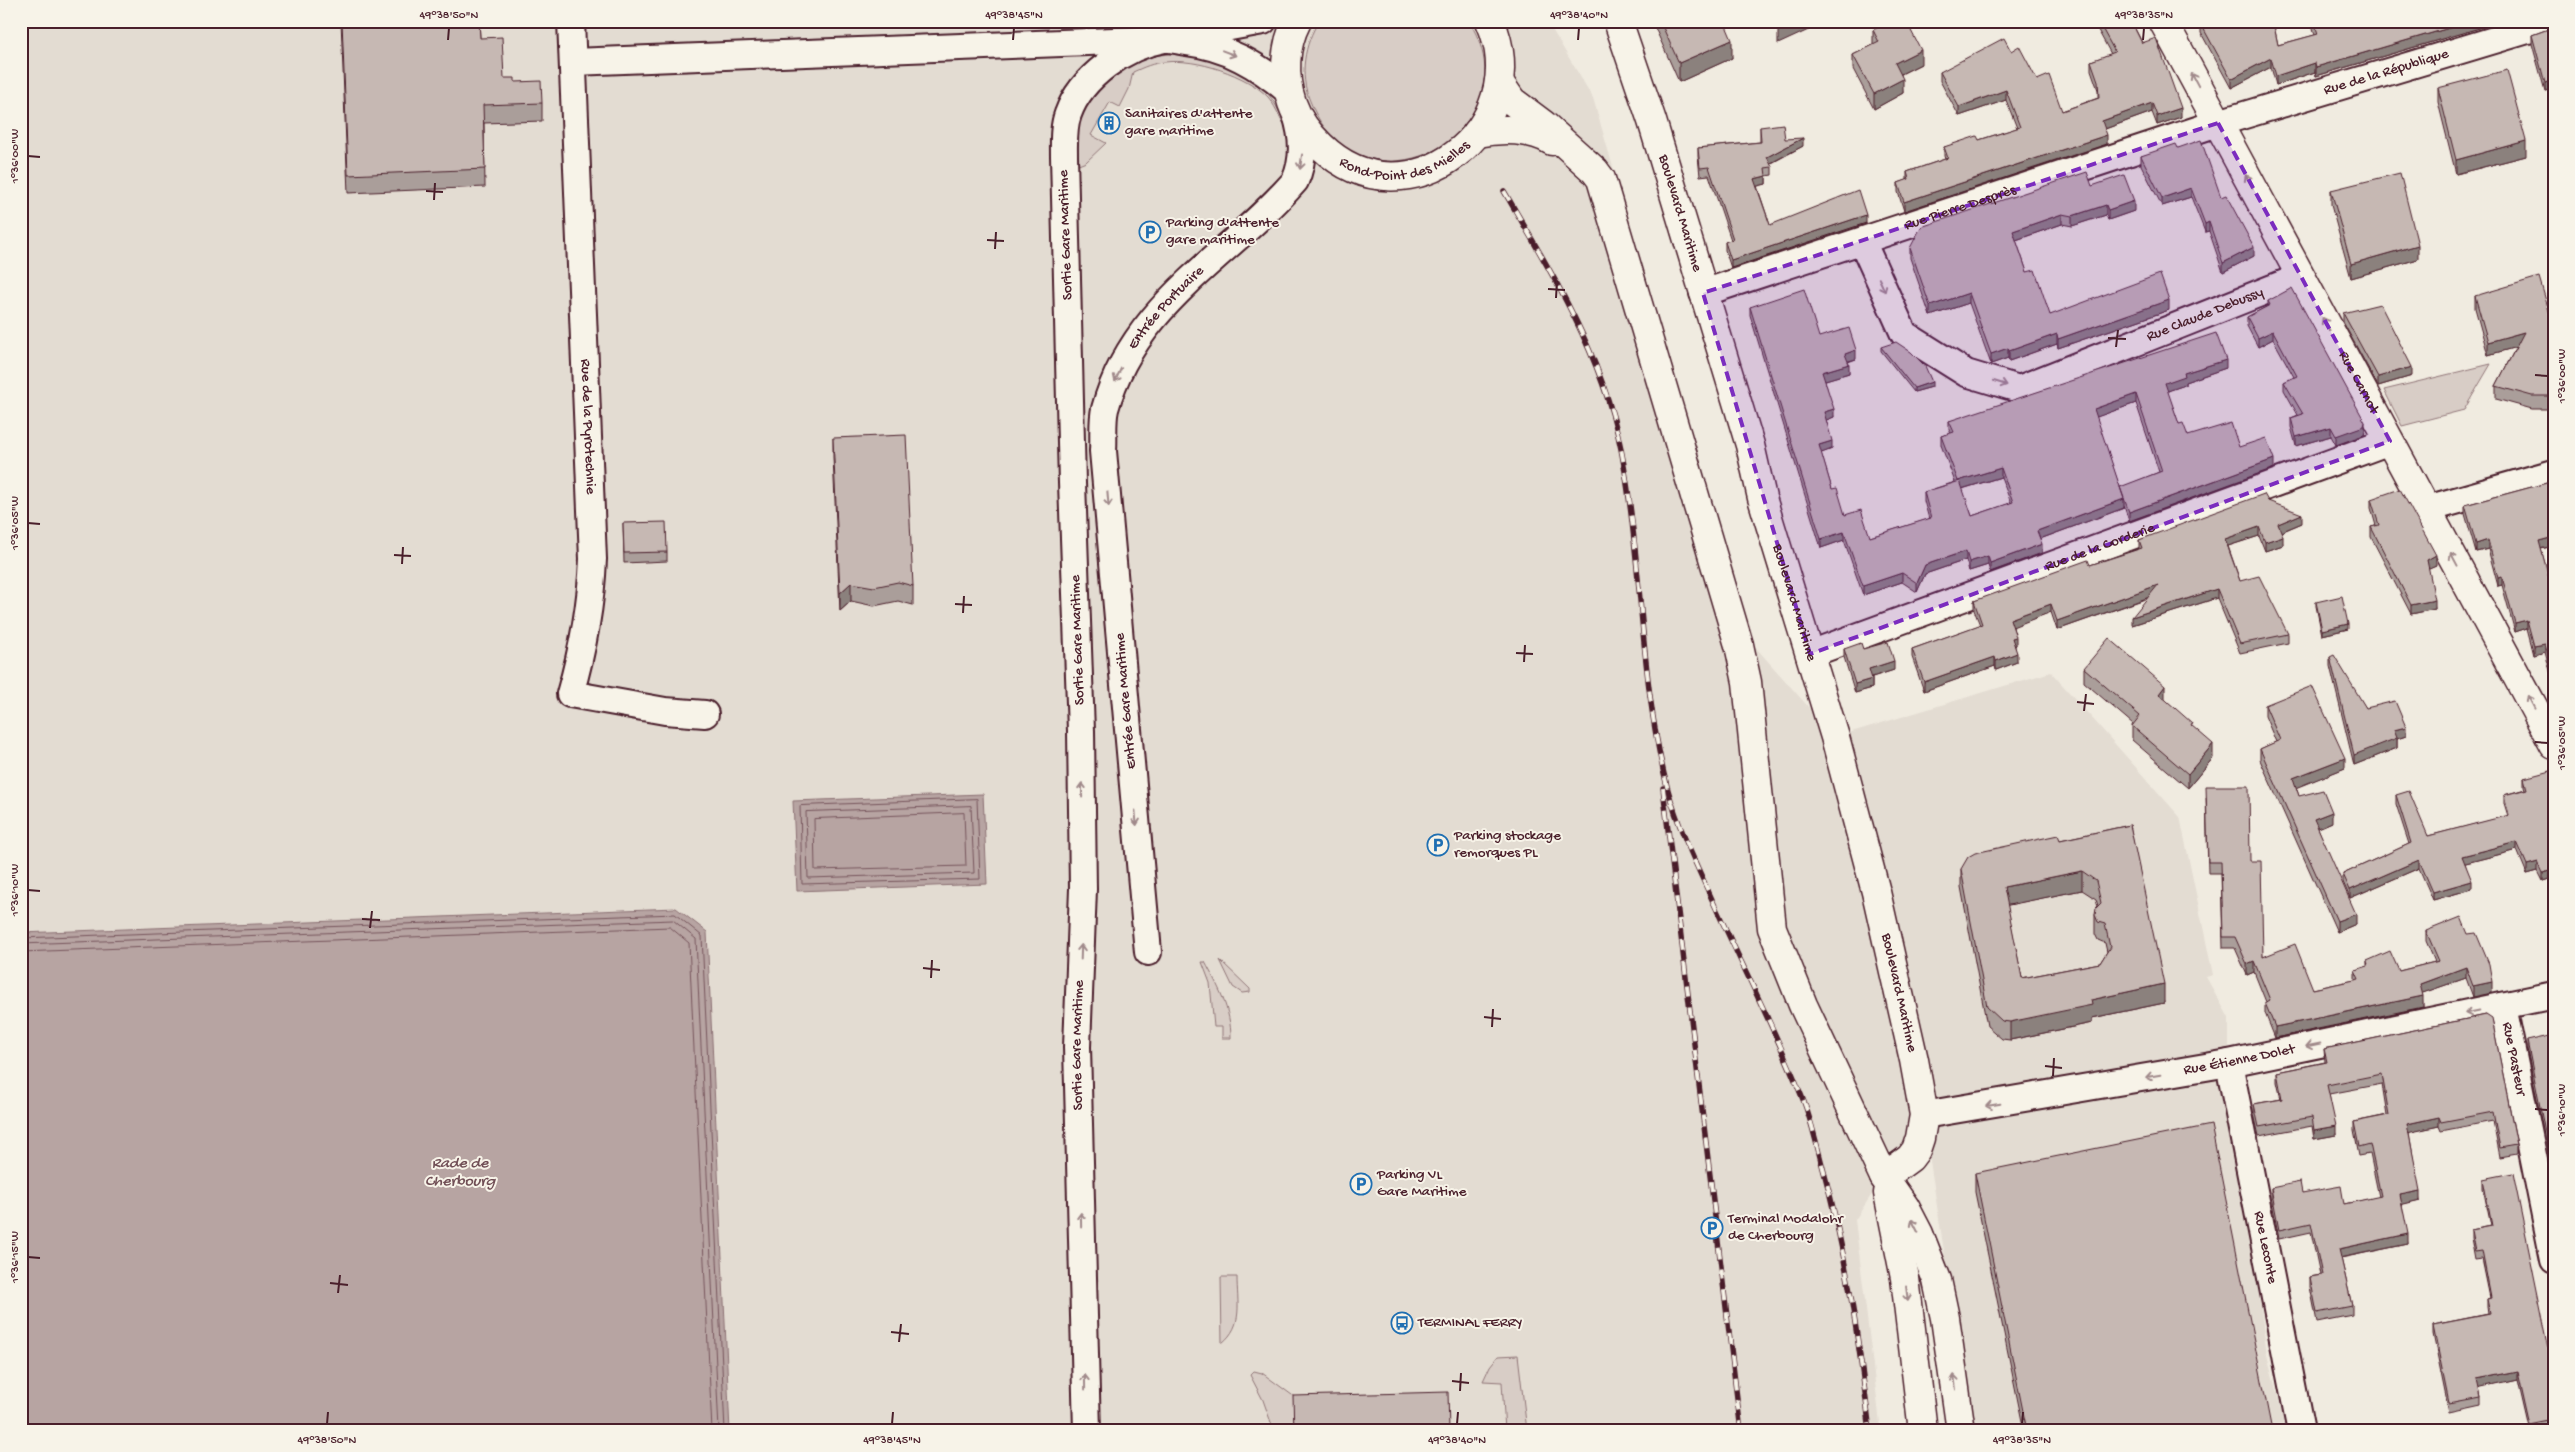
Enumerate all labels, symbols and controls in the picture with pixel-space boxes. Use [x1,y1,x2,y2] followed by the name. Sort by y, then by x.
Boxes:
[420,9,479,23] text: 49°38'50"N
[985,9,1043,23] text: 49°38'45"N
[1550,9,1608,23] text: 49°38'40"N
[2115,9,2173,23] text: 49°38'35"N
[2321,45,2451,100] street label: Rue de la République
[1221,49,1236,58] one-way arrow
[2190,73,2199,88] one-way arrow
[1125,105,1253,140] place label: Sanitaires d'attente gare maritime
[1097,111,1121,135] building icon: Sanitaires d'attente gare maritime
[9,129,23,184] text: 1°36'00"W
[1336,137,1474,185] street label: Rond-Point des Mielles
[1653,152,1706,274] street label: Boulevard Maritime
[1296,153,1306,169] one-way arrow
[1055,169,1077,300] street label: Sortie Gare Maritime
[2243,174,2253,188] one-way arrow
[1902,181,2019,235] street label: Rue Pierre Desprès
[1165,214,1279,249] place label: Parking d'attente gare maritime
[1138,220,1162,244] parking icon: Parking d'attente gare maritime
[1124,262,1208,353] street label: Entrée Portuaire
[1878,277,1887,292] one-way arrow
[2144,283,2267,346] street label: Rue Claude Debussy
[2320,317,2330,331] one-way arrow
[2334,348,2384,419] street label: Rue Carnot
[2556,349,2570,404] text: 1°36'00"W
[576,359,599,495] street label: Rue de la Pyrotechnie
[1113,367,1123,382] one-way arrow
[1992,379,2008,389] one-way arrow
[1103,491,1112,507] one-way arrow
[9,496,23,551] text: 1°36'05"W
[2043,519,2158,576] street label: Rue de la Corderie
[1767,541,1820,664] street label: Boulevard Maritime
[2449,551,2459,566] one-way arrow
[1067,574,1089,705] street label: Sortie Gare Maritime
[1111,632,1141,770] street label: Entrée Gare Maritime
[2526,694,2536,709] one-way arrow
[2556,716,2570,771] text: 1°36'05"W
[1077,782,1087,798] one-way arrow
[1132,810,1141,826] one-way arrow
[1453,827,1561,862] place label: Parking stockage remorques PL
[1426,833,1450,857] parking icon: Parking stockage remorques PL
[9,864,23,917] text: 1°36'10"W
[1876,931,1921,1054] street label: Boulevard Maritime
[1076,944,1085,960] one-way arrow
[1068,979,1089,1111] street label: Sortie Gare Maritime
[2464,1008,2480,1018] one-way arrow
[2497,1021,2530,1099] street label: Rue Pasteur
[2182,1040,2298,1080] street label: Rue Étienne Dolet
[2305,1041,2321,1050] one-way arrow
[2146,1072,2162,1082] one-way arrow
[2556,1084,2570,1137] text: 1°36'10"W
[1986,1100,2002,1110] one-way arrow
[425,1155,496,1192] water label: Rade de Cherbourg
[1376,1166,1467,1201] place label: Parking VL Gare Maritime
[1349,1172,1373,1196] parking icon: Parking VL Gare Maritime
[1727,1210,1844,1245] place label: Terminal Modalohr de Cherbourg
[2249,1210,2281,1285] street label: Rue Leconte
[1076,1212,1086,1228] one-way arrow
[1700,1216,1724,1240] parking icon: Terminal Modalohr de Cherbourg
[1910,1219,1919,1234] one-way arrow
[9,1231,23,1284] text: 1°36'15"W
[1902,1285,1912,1301] one-way arrow
[1390,1311,1414,1335] bus stop icon: TERMINAL FERRY
[1417,1314,1522,1332] place label: TERMINAL FERRY
[1081,1374,1090,1390] one-way arrow
[1950,1375,1960,1391] one-way arrow
[298,1434,357,1448] text: 49°38'50"N
[863,1434,921,1448] text: 49°38'45"N
[1428,1434,1486,1448] text: 49°38'40"N
[1993,1434,2051,1448] text: 49°38'35"N

